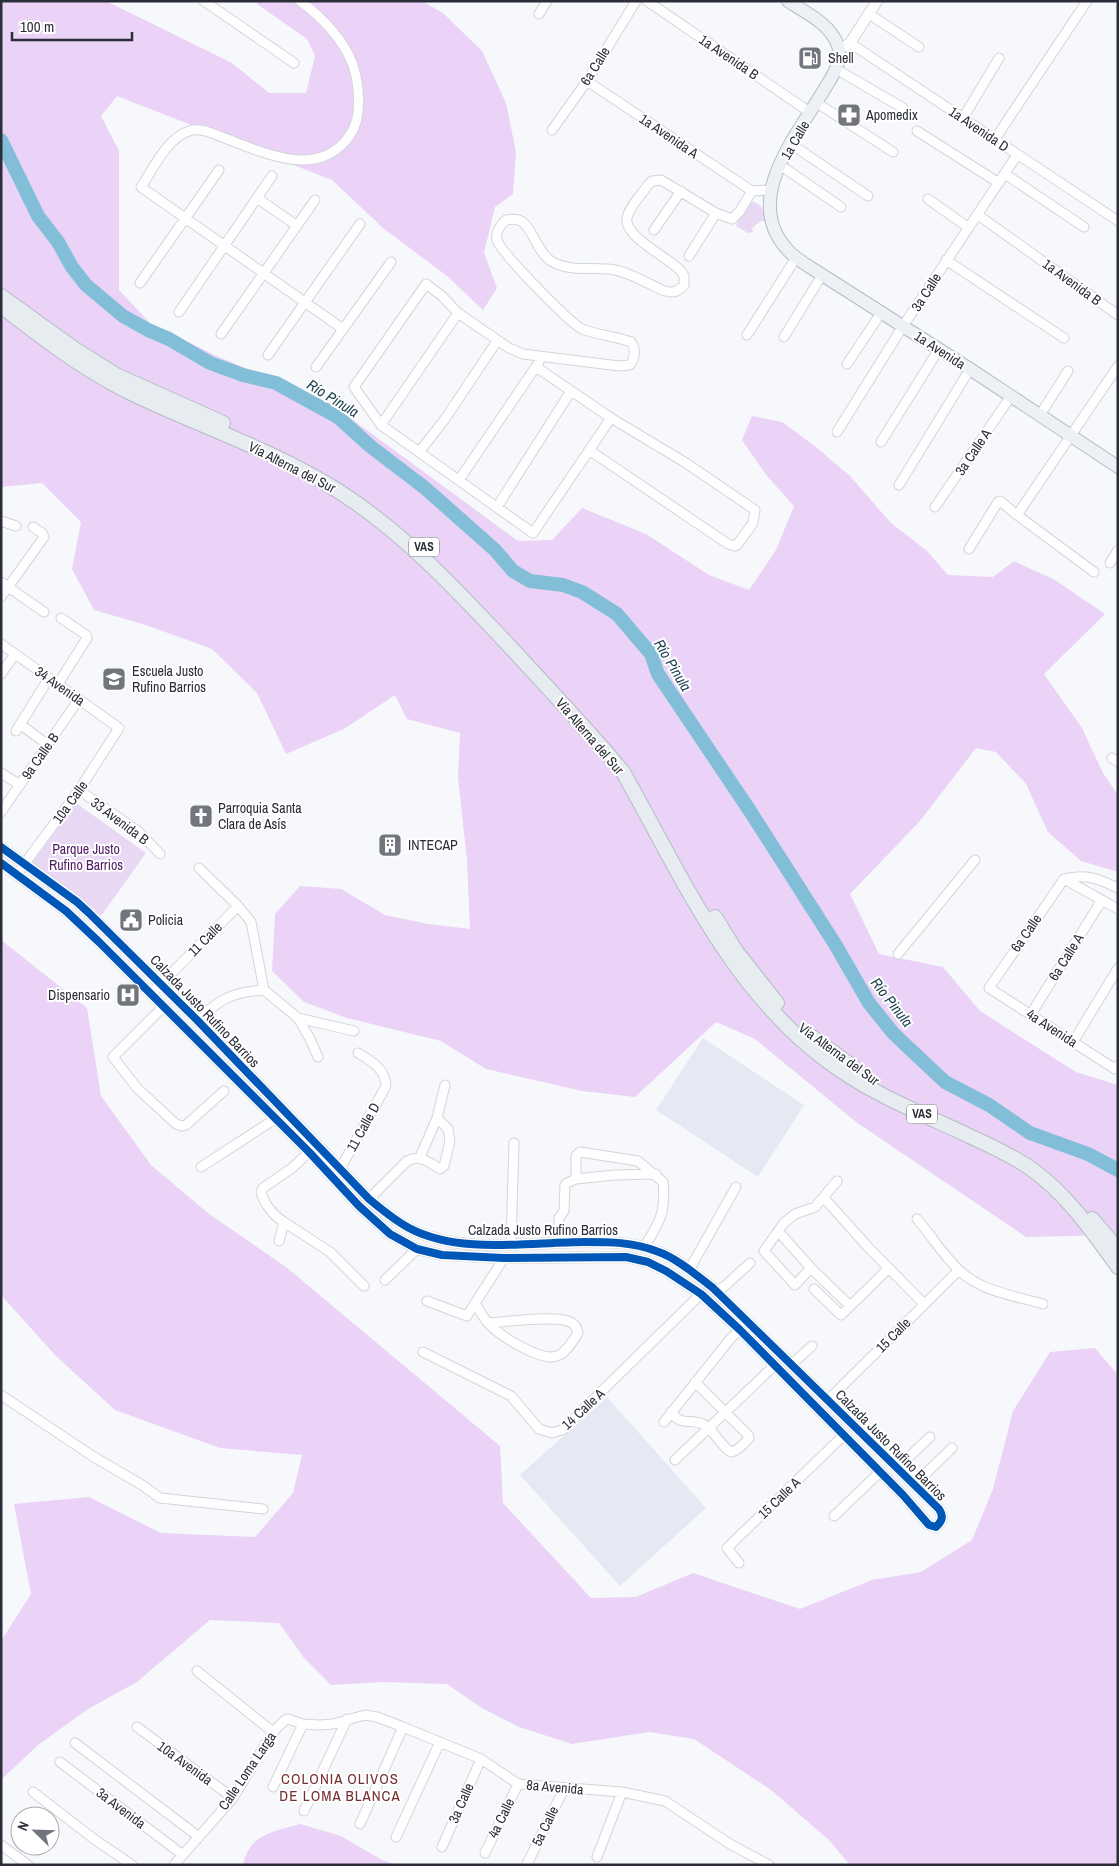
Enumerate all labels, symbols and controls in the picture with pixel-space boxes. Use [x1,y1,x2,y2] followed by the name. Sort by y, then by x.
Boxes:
[12,10,132,42] scale bar
[20,16,54,37] text: 100 m
[696,30,763,84] street label: 1a Avenida B
[576,43,614,89] street label: 6a Calle
[797,45,823,71] fuel station icon: Shell
[828,49,854,67] place label: Shell
[836,102,862,128] pharmacy icon: Apomedix
[945,102,1013,156] street label: 1a Avenida D
[865,106,918,124] place label: Apomedix
[636,110,702,163] street label: 1a Avenida A
[777,117,813,163] street label: 1a Calle
[1039,255,1105,309] street label: 1a Avenida B
[907,269,945,315] street label: 3a Calle
[911,327,969,373] street label: 1a Avenida
[303,374,363,422] water label: Río Pinula
[951,425,995,479] street label: 3a Calle A
[245,437,339,497] street label: Vía Alterna del Sur
[409,538,439,556] road number: VAS
[649,635,697,695] water label: Río Pinula
[31,662,89,710] street label: 34 Avenida
[132,662,206,696] place label: Escuela Justo Rufino Barrios
[101,666,127,692] school or university icon: Escuela Justo Rufino Barrios
[552,694,628,778] street label: Vía Alterna del Sur
[17,729,63,783] street label: 9a Calle B
[48,777,92,827] street label: 10a Calle
[87,793,153,849] street label: 33 Avenida B
[218,799,302,833] place label: Parroquia Santa Clara de Asís
[188,803,214,829] church icon: Parroquia Santa Clara de Asís
[377,832,403,858] building icon: INTECAP
[408,836,458,854] place label: INTECAP
[49,840,123,874] park label: Parque Justo Rufino Barrios
[118,907,144,933] public building icon: Policia
[148,911,184,929] place label: Policia
[1007,911,1045,955] street label: 6a Calle
[184,918,226,960] street label: 11 Calle
[1044,930,1088,984] street label: 6a Calle A
[146,951,264,1071] street label: Calzada Justo Rufino Barrios
[866,973,918,1031] water label: Río Pinula
[115,982,141,1008] hospital icon: Dispensario
[48,986,110,1004] place label: Dispensario
[1023,1005,1081,1051] street label: 4a Avenida
[795,1019,883,1089] street label: Vía Alterna del Sur
[342,1100,384,1154] street label: 11 Calle D
[907,1104,937,1124] road number: VAS
[468,1221,618,1239] street label: Calzada Justo Rufino Barrios
[872,1314,914,1356] street label: 15 Calle
[558,1384,609,1433] street label: 14 Calle A
[832,1386,951,1505] street label: Calzada Justo Rufino Barrios
[754,1473,804,1523] street label: 15 Calle A
[214,1728,280,1814] street label: Calle Loma Larga
[154,1737,217,1789] street label: 10a Avenida
[279,1768,401,1806] district label: COLONIA OLIVOS DE LOMA BLANCA
[526,1776,585,1799] street label: 8a Avenida
[444,1780,478,1826] street label: 3a Calle
[93,1784,150,1833] street label: 3a Avenida
[484,1795,518,1841] street label: 4a Calle
[528,1803,562,1849] street label: 5a Calle
[10,1806,60,1856] north arrow
[13,1819,33,1833] text: N

